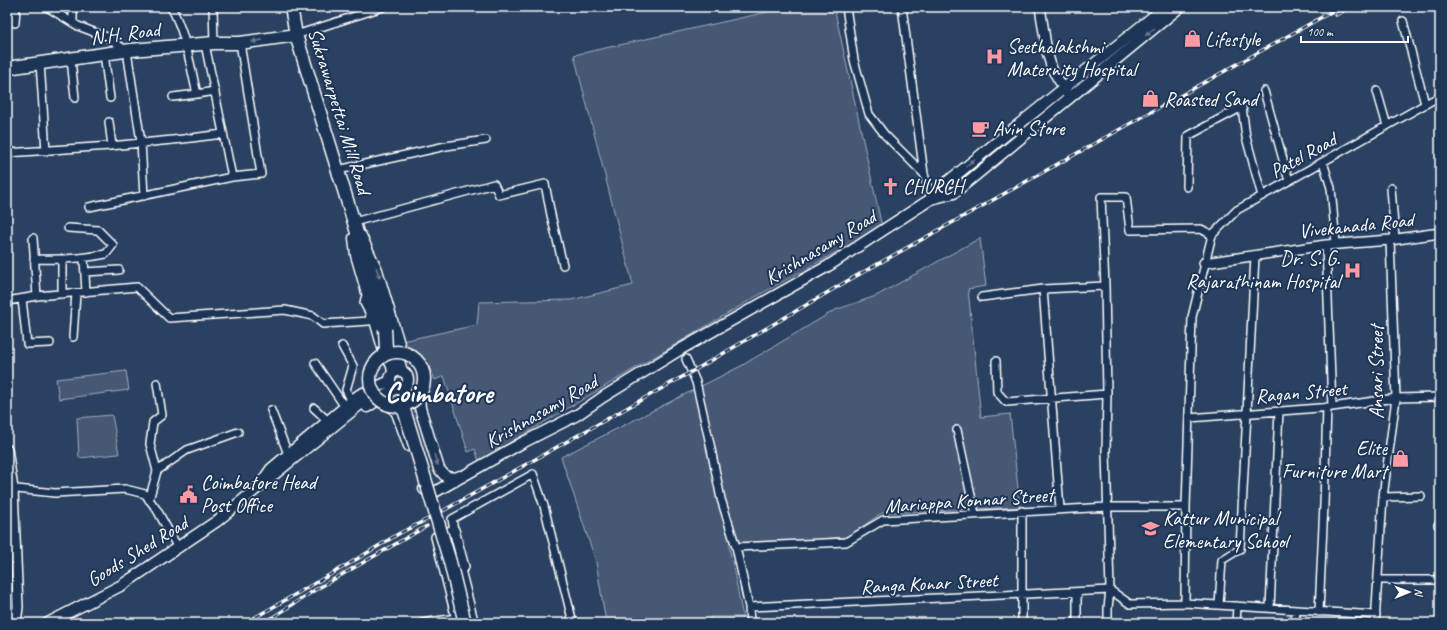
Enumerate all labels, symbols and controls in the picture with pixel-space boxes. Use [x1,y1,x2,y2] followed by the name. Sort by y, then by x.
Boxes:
[89,16,164,50] street label: N.H. Road
[1301,18,1408,44] scale bar
[1307,24,1334,40] text: 100 m
[302,25,378,200] street label: Sukrawarpettai Mill Road
[1145,27,1156,36] one-way arrow
[1205,27,1262,52] place label: Lifestyle
[1182,29,1202,49] shop icon: Lifestyle
[1007,34,1140,82] place label: Seethalakshmi Maternity Hospital
[251,38,263,44] one-way arrow
[984,47,1004,67] hospital icon: Seethalakshmi Maternity Hospital
[1164,87,1261,112] place label: Roasted Sand
[1141,89,1161,109] shop icon: Roasted Sand
[993,116,1066,141] place label: Avin Store
[970,118,990,138] cafe icon: Avin Store
[1266,125,1344,184] street label: Patel Road
[965,159,976,168] one-way arrow
[903,174,966,199] place label: CHURCH
[880,176,900,196] church icon: CHURCH
[760,203,883,290] street label: Krishnasamy Road
[1298,207,1418,244] street label: Vivekanada Road
[1186,246,1344,294] place label: Dr. S. G. Rajarathinam Hospital
[1343,260,1363,280] hospital icon: Dr. S. G. Rajarathinam Hospital
[375,268,381,280] one-way arrow
[1364,322,1389,419] street label: Ansari Street
[481,368,604,454] street label: Krishnasamy Road
[385,375,496,410] district label: Coimbatore
[1254,376,1350,409] street label: Ragan Street
[1282,436,1390,484] place label: Elite Furniture Mart
[1390,449,1410,469] shop icon: Elite Furniture Mart
[433,455,439,467] one-way arrow
[201,470,319,518] place label: Coimbatore Head Post Office
[884,482,1058,519] street label: Mariappa Konnar Street
[178,484,198,504] public building icon: Coimbatore Head Post Office
[1163,506,1291,554] place label: Kattur Municipal Elementary School
[82,509,195,592] street label: Goods Shed Road
[1140,519,1160,539] school or university icon: Kattur Municipal Elementary School
[860,567,1001,600] street label: Ranga Konar Street
[1389,572,1429,612] north arrow
[1412,588,1426,598] text: N

